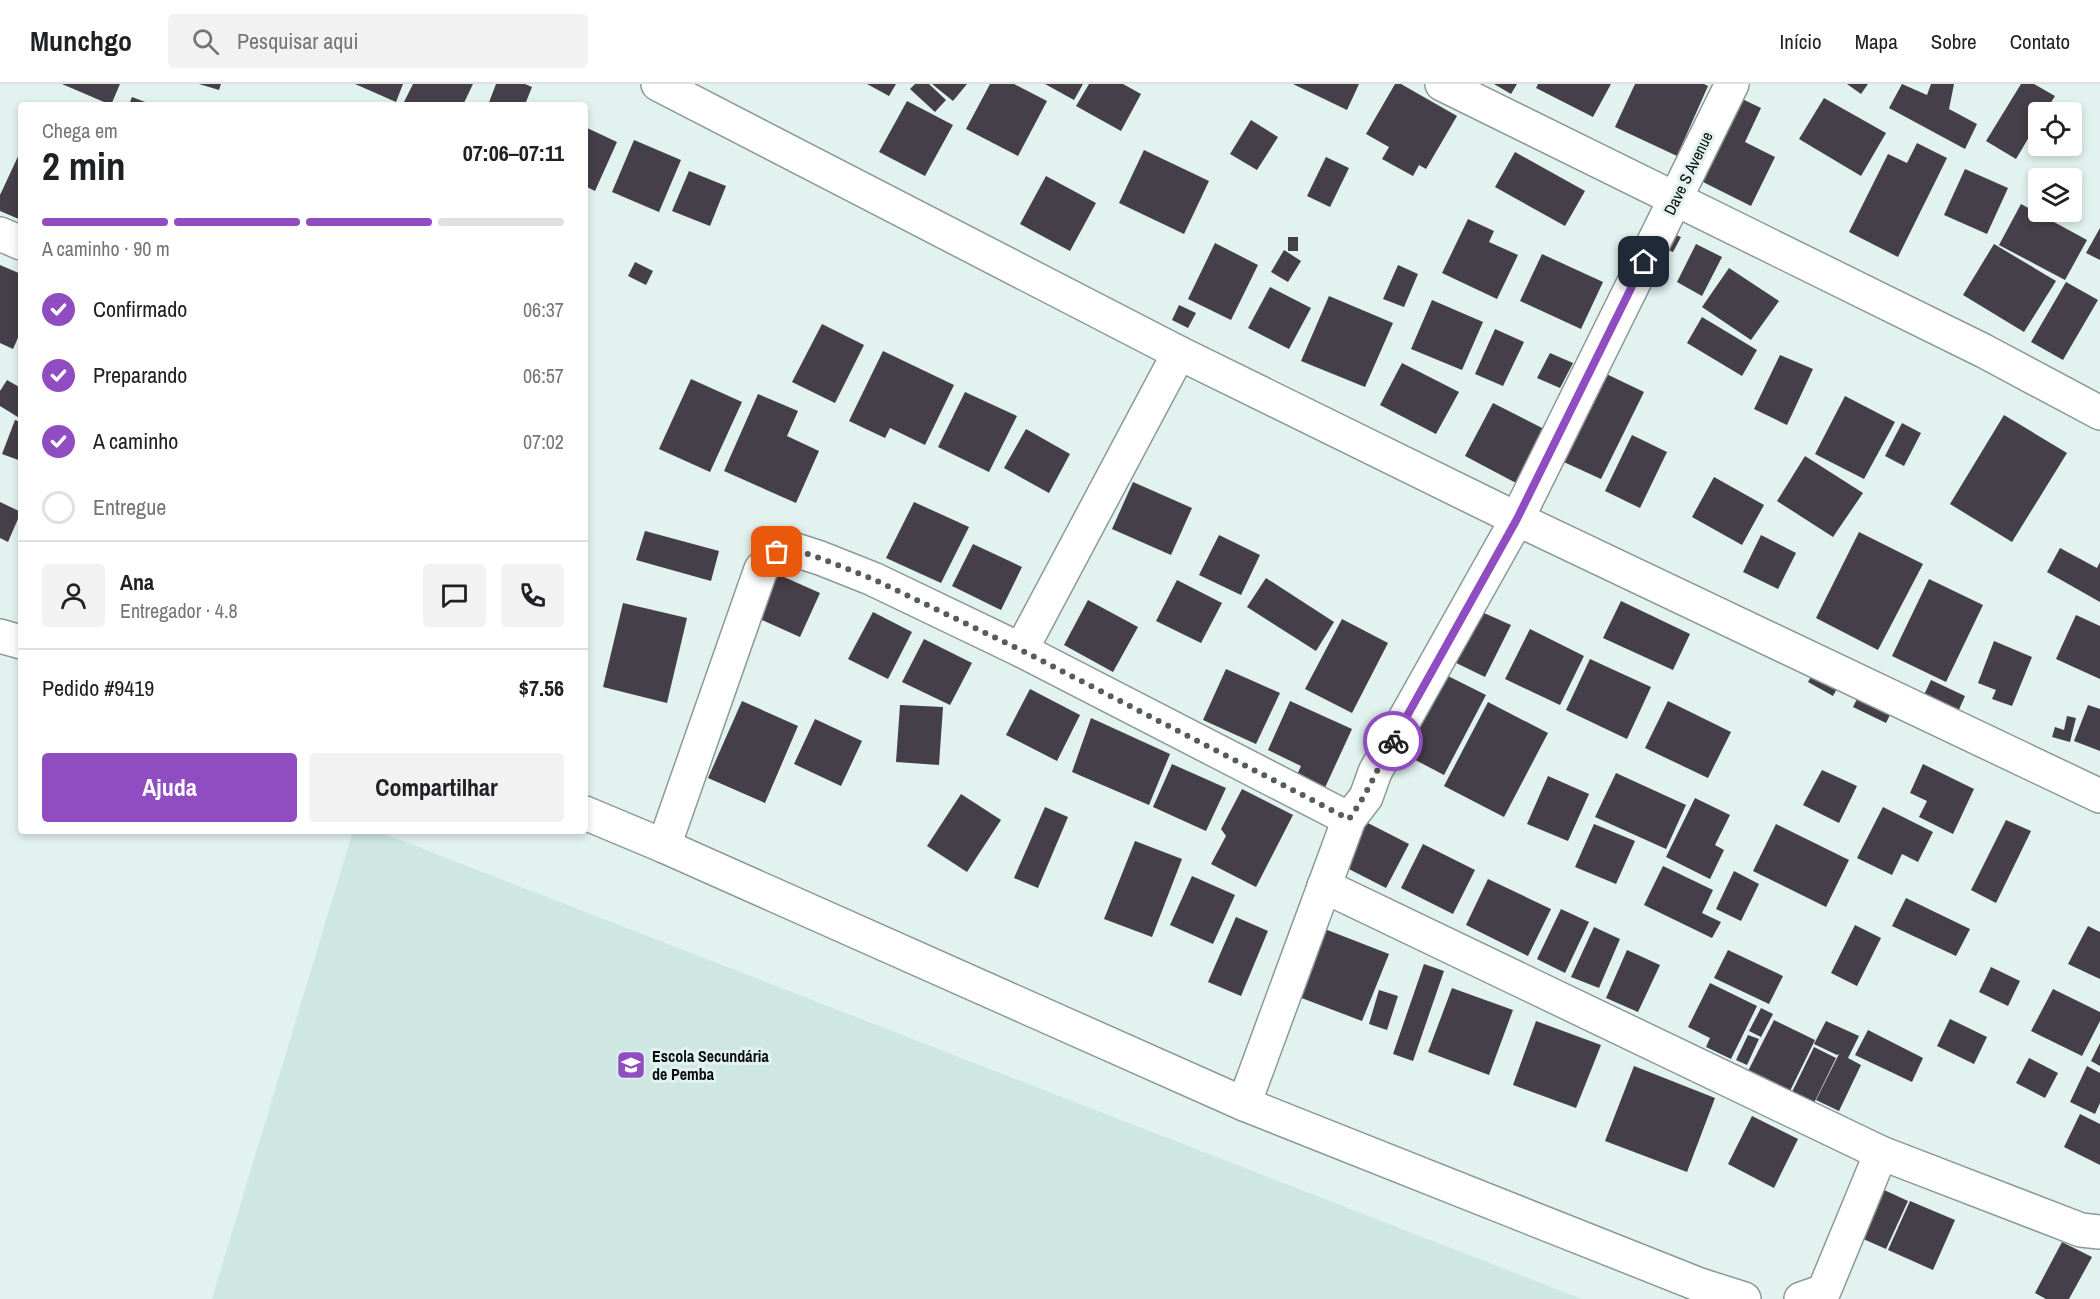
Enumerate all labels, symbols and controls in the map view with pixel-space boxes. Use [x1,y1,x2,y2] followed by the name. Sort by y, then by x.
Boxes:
[168,14,588,68] search box
[30,22,132,60] text: Munchgo
[189,25,222,58] icon: search
[237,26,358,56] text: Pesquisar aqui
[1780,27,1822,56] text: Início
[1855,27,1898,56] text: Mapa
[1931,27,1977,56] text: Sobre
[2010,27,2070,56] text: Contato
[2028,102,2082,222] map controls
[2028,102,2082,156] button: locate
[42,117,118,144] text: Chega em
[1658,128,1718,218] street label: Dave S Avenue
[463,138,564,168] text: 07:06–07:11
[42,140,126,192] text: 2 min
[2028,168,2082,222] button: layers
[42,235,170,262] text: A caminho · 90 m
[1618,236,1669,287] pin
[1627,245,1660,278] icon: home
[42,293,75,326] icon: check
[93,294,187,324] text: Confirmado
[523,296,564,323] text: 06:37
[42,359,75,392] icon: check
[93,360,187,390] text: Preparando
[523,362,564,389] text: 06:57
[42,425,75,458] icon: check
[93,426,178,456] text: A caminho
[523,428,564,455] text: 07:02
[93,492,166,522] text: Entregue
[751,526,802,577] pin
[760,535,793,568] icon: bag
[42,564,105,627] button: person
[423,564,486,627] button: chat
[501,564,564,627] button: phone
[120,567,154,597] text: Ana
[120,597,238,624] text: Entregador · 4.8
[42,673,154,703] text: Pedido #9419
[519,673,564,703] text: $7.56
[1363,711,1423,771] courier
[1377,725,1410,758] icon: bike
[42,753,297,822] button: Ajuda
[309,753,564,822] button: Compartilhar
[652,1045,769,1085] place label: Escola Secundária de Pemba
[615,1049,647,1081] school or university icon: Escola Secundária de Pemba

